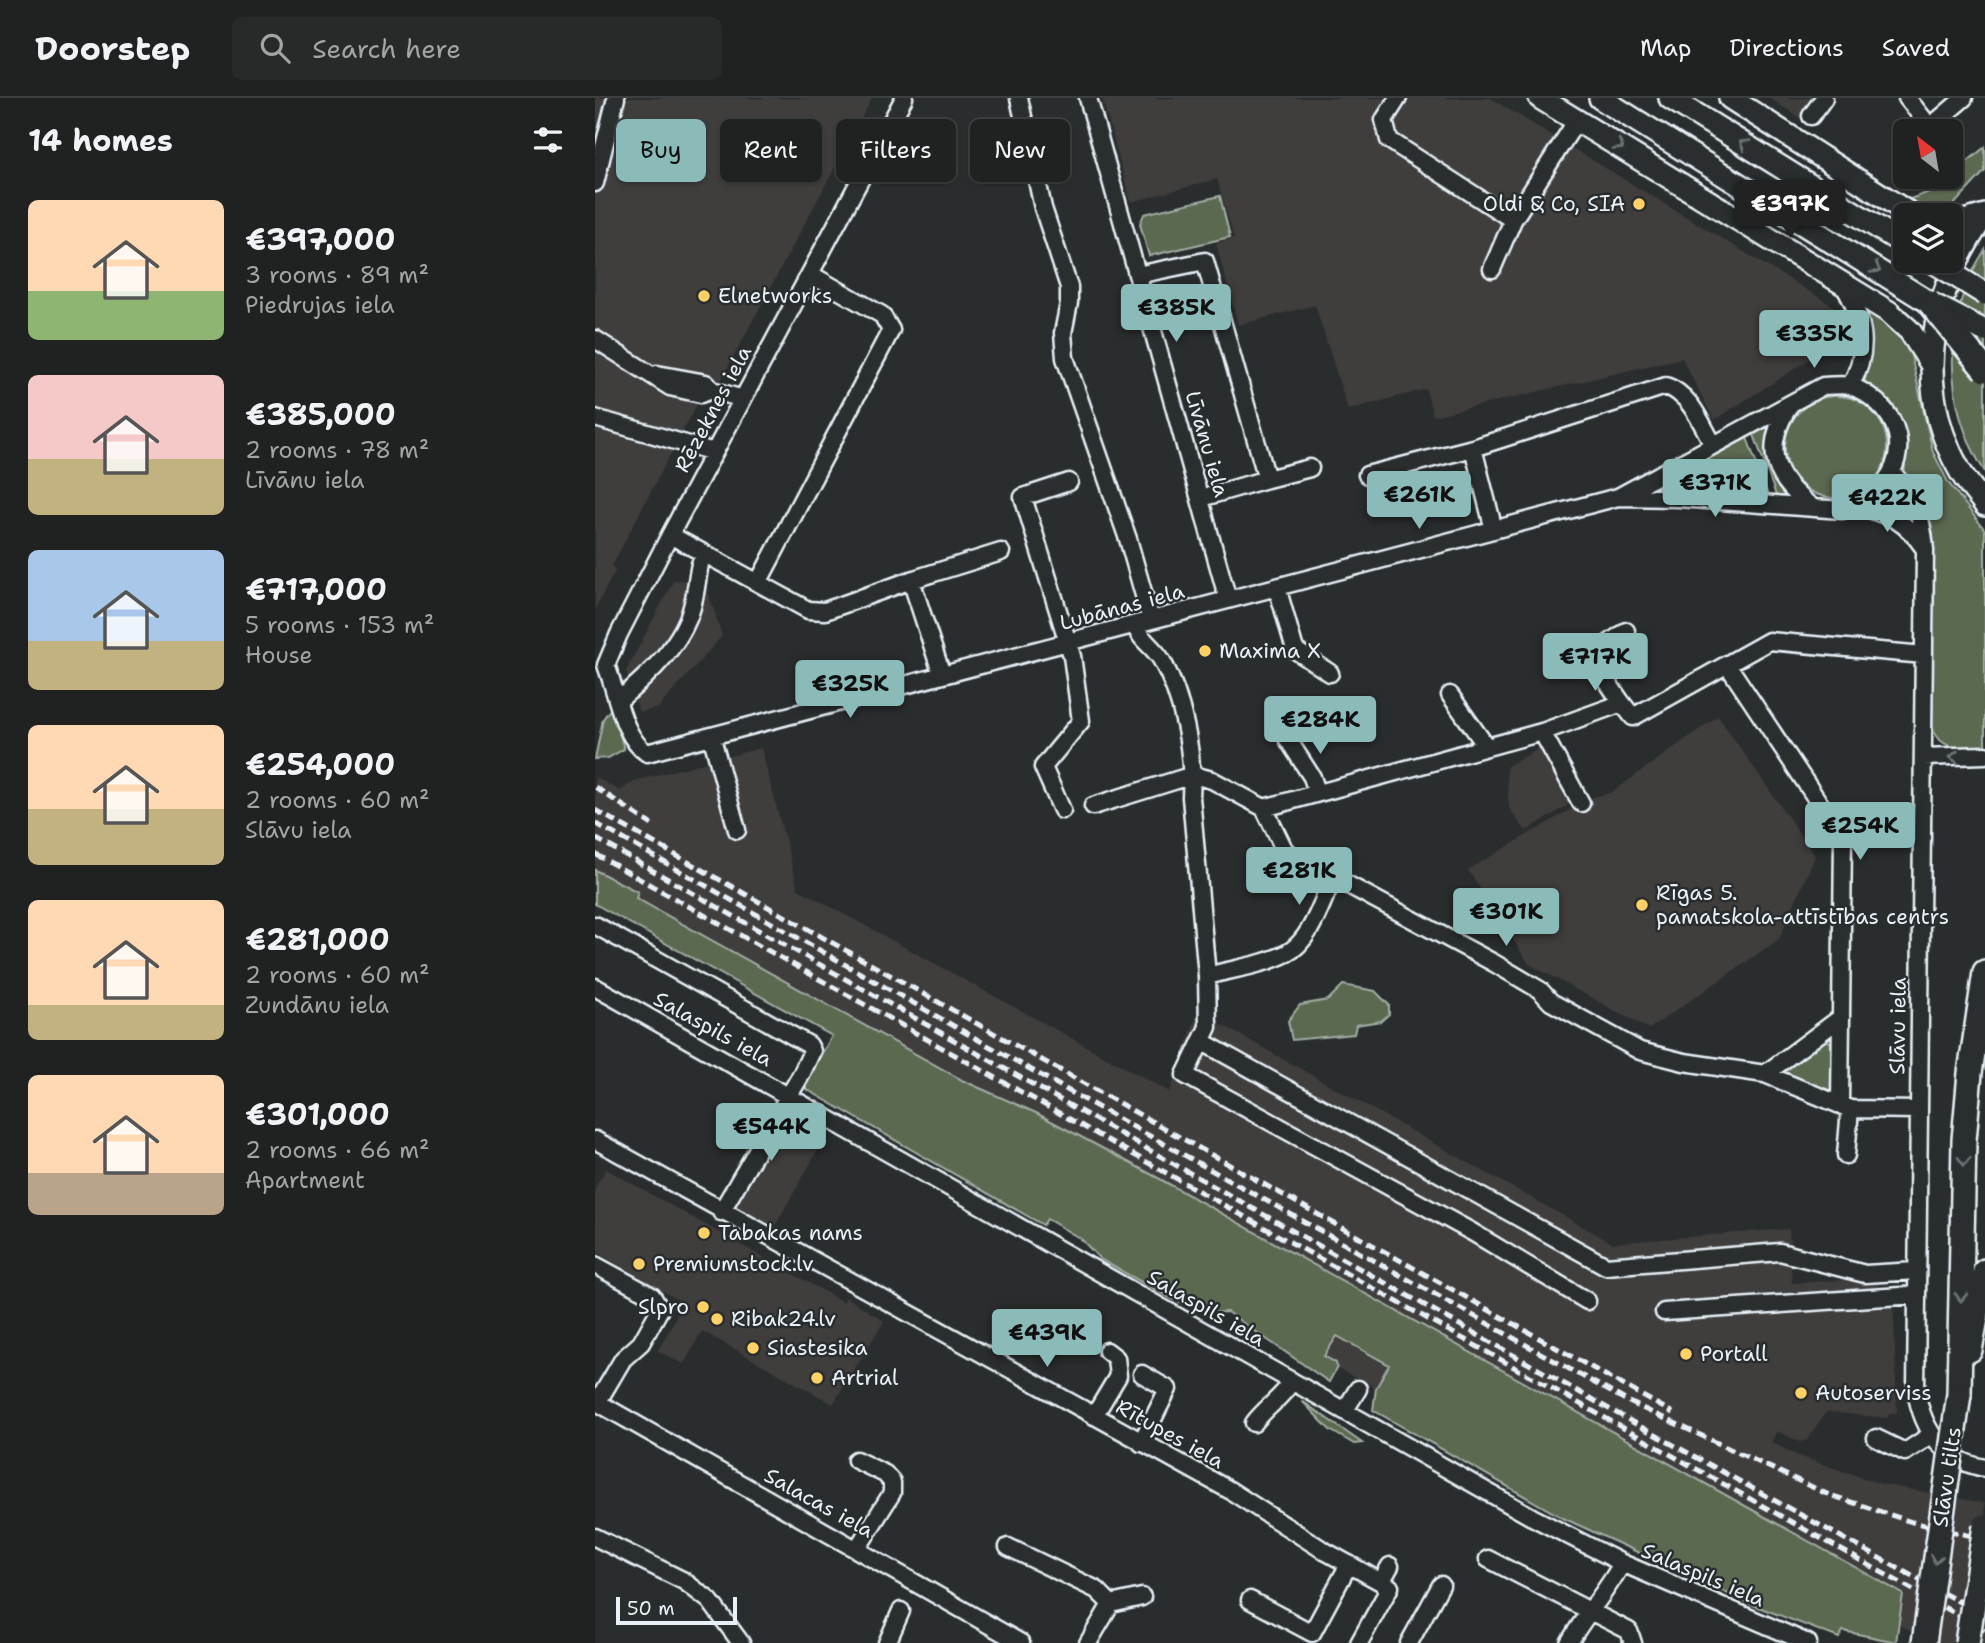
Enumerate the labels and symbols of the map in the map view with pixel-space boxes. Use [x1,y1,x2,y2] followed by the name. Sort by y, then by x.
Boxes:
[1893,119,1963,189] north arrow
[1612,138,1625,151] one-way arrow
[1738,139,1751,152] one-way arrow
[1741,180,1839,240] pin: €397K
[1483,190,1625,218] place label: Oldi & Co, SIA
[1631,196,1647,212] marker: Oldi & Co, SIA
[1868,261,1881,274] one-way arrow
[718,282,832,310] place label: Elnetworks
[1127,285,1225,344] pin: €385K
[696,288,712,304] marker: Elnetworks
[1765,310,1863,370] pin: €335K
[668,341,758,477] street label: Rēzeknes iela
[1178,388,1236,500] street label: Līvānu iela
[1666,460,1764,519] pin: €371K
[1370,472,1468,531] pin: €261K
[1838,474,1936,534] pin: €422K
[1057,577,1187,637] street label: Lubānas iela
[1546,634,1644,693] pin: €717K
[1219,637,1321,665] place label: Maxima X
[1197,643,1213,659] marker: Maxima X
[801,660,899,720] pin: €325K
[1271,696,1369,756] pin: €284K
[1948,749,1959,765] one-way arrow
[1811,802,1909,862] pin: €254K
[1250,848,1348,907] pin: €281K
[1656,879,1949,931] place label: Rīgas 5. pamatskola-attīstības centrs
[1457,888,1555,948] pin: €301K
[1634,897,1650,913] marker: Rīgas 5. pamatskola-attīstības centrs
[1883,977,1913,1075] street label: Slāvu iela
[649,985,777,1073] street label: Salaspils iela
[722,1104,820,1163] pin: €544K
[1956,1156,1972,1167] one-way arrow
[718,1219,863,1247] place label: Tabakas nams
[696,1225,712,1241] marker: Tabakas nams
[653,1250,814,1278] place label: Premiumstock.lv
[631,1256,647,1272] marker: Premiumstock.lv
[1142,1263,1270,1353] street label: Salaspils iela
[1954,1292,1969,1303] one-way arrow
[638,1293,689,1321] place label: Slpro
[695,1299,711,1315] marker: Slpro
[731,1305,836,1333] place label: Ribak24.lv
[998,1310,1096,1369] pin: €439K
[709,1311,725,1327] marker: Ribak24.lv
[767,1334,868,1362] place label: Siastesika
[745,1340,761,1356] marker: Siastesika
[1700,1340,1768,1368] place label: Portall
[1678,1346,1694,1362] marker: Portall
[831,1364,899,1392] place label: Artrial
[809,1370,825,1386] marker: Artrial
[1815,1379,1932,1407] place label: Autoserviss
[1793,1385,1809,1401] marker: Autoserviss
[1111,1393,1229,1475] street label: Rītupes iela
[1926,1425,1968,1529] street label: Slāvu tilts
[759,1461,879,1545] street label: Salacas iela
[1637,1536,1769,1614] street label: Salaspils iela
[1928,1553,1943,1565] one-way arrow
[616,1594,737,1626] scale bar

